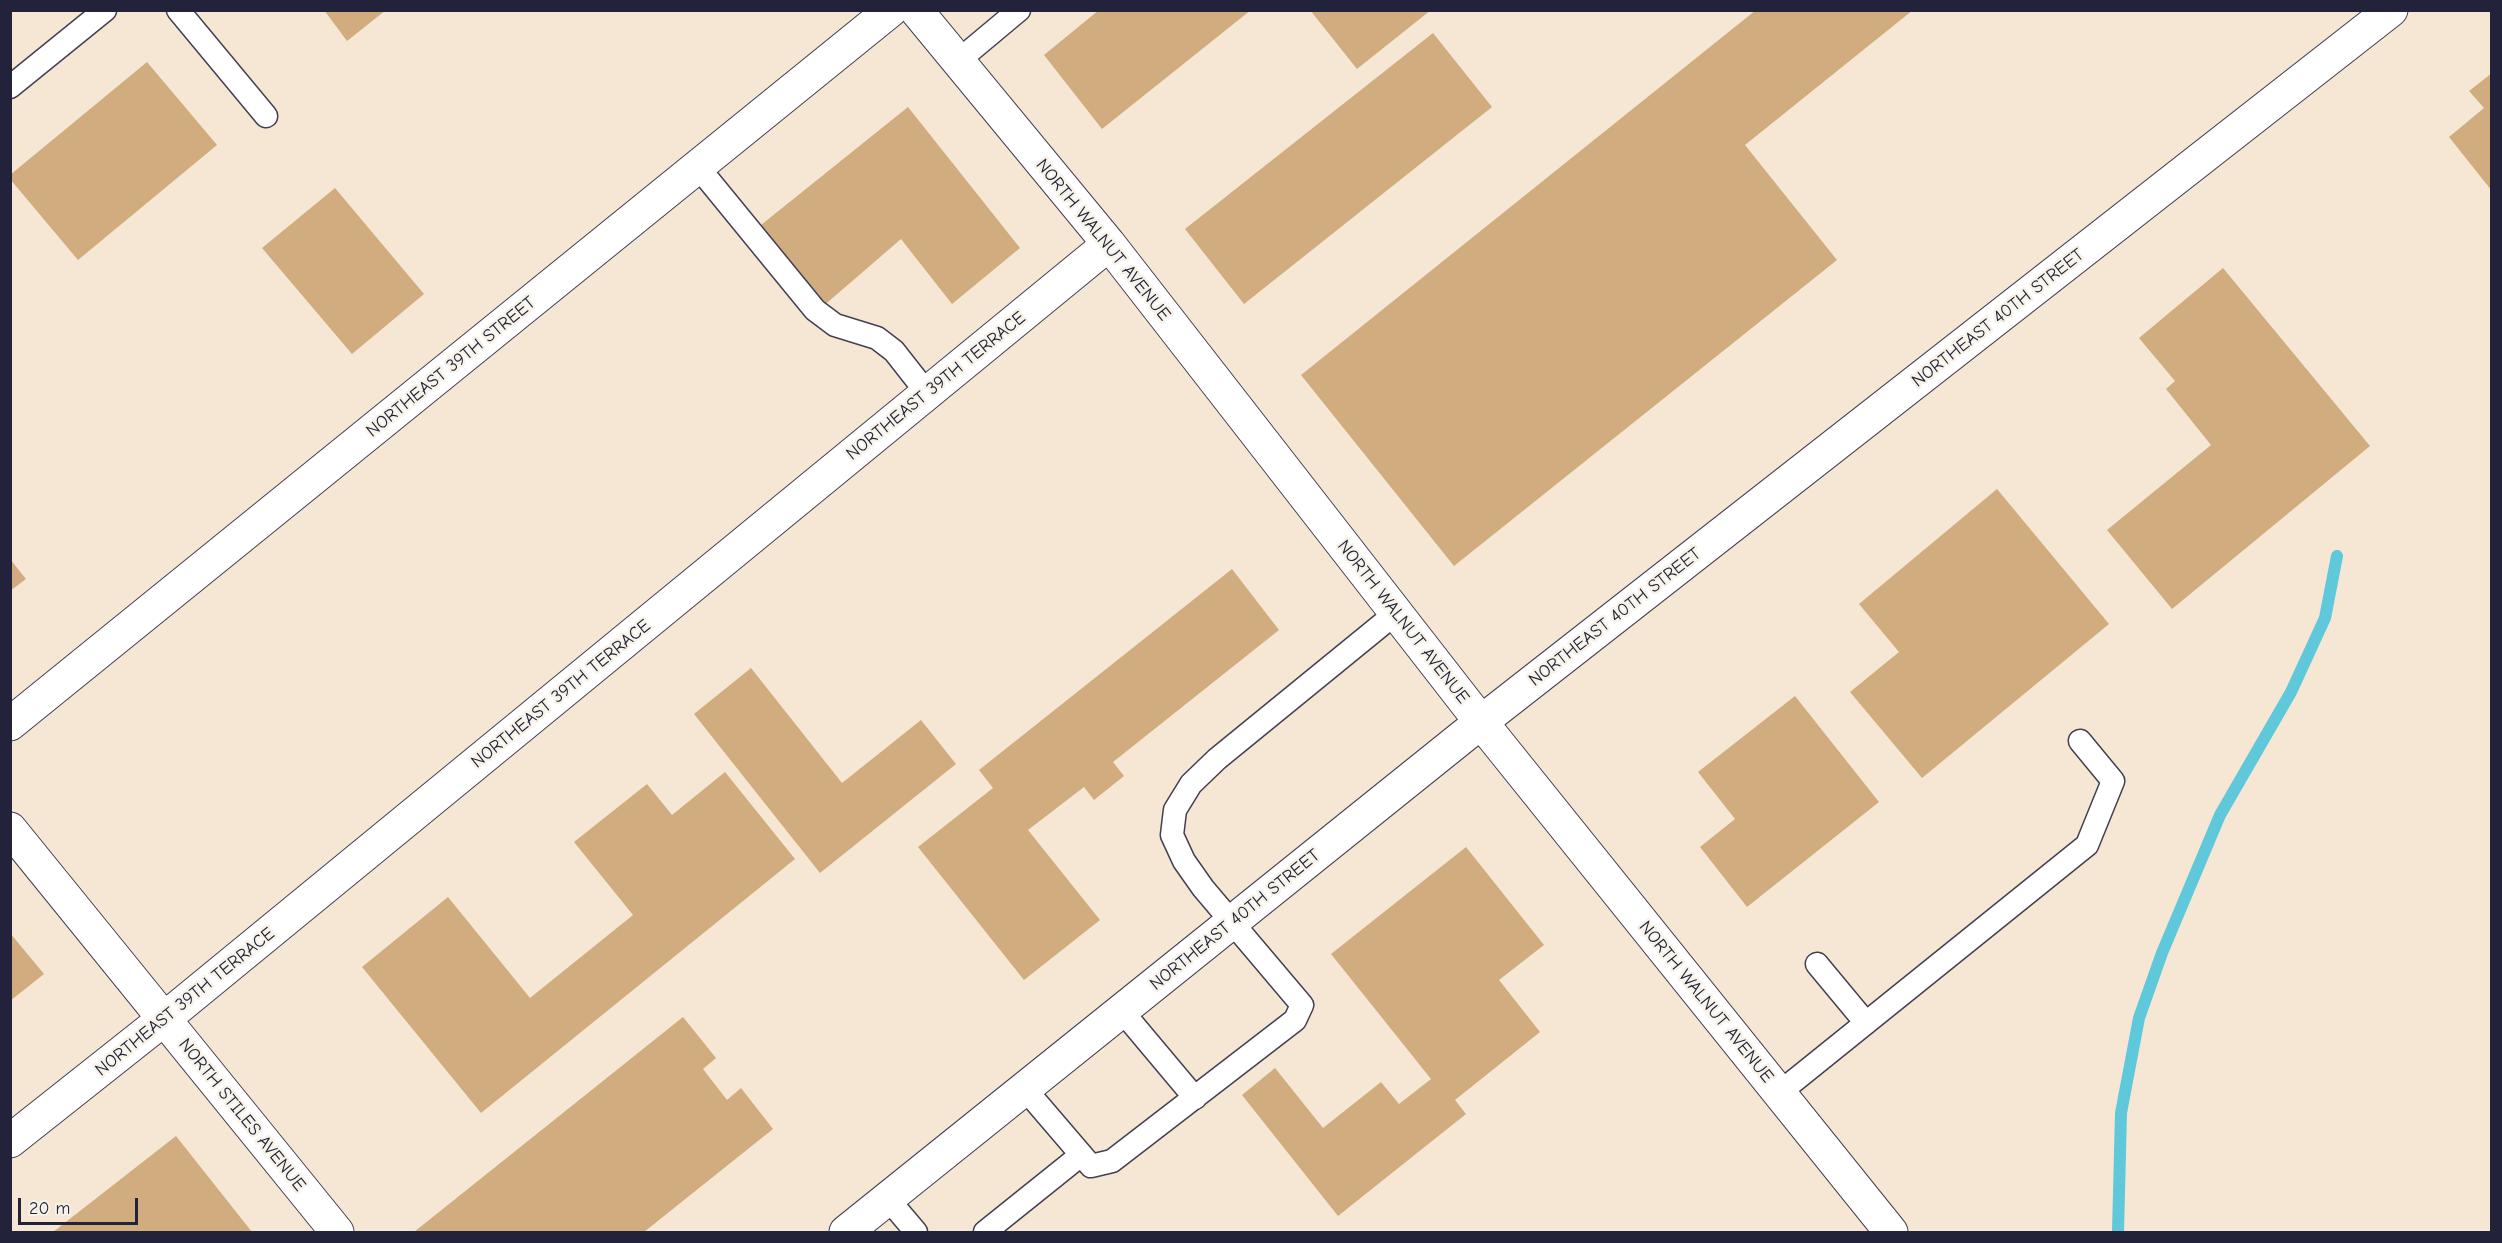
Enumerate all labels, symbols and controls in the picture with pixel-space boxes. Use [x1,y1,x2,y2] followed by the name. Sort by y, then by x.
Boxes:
[1031,155,1175,325] street label: NORTH WALNUT AVENUE
[1908,244,2088,392] street label: NORTHEAST 40TH STREET
[362,292,540,442] street label: NORTHEAST 39TH STREET
[842,307,1030,465] street label: NORTHEAST 39TH TERRACE
[1332,536,1474,708] street label: NORTH WALNUT AVENUE
[1525,543,1705,691] street label: NORTHEAST 40TH STREET
[467,615,655,773] street label: NORTHEAST 39TH TERRACE
[1146,845,1324,995] street label: NORTHEAST 40TH STREET
[1634,917,1778,1087] street label: NORTH WALNUT AVENUE
[91,923,279,1081] street label: NORTHEAST 39TH TERRACE
[174,1034,310,1196] street label: NORTH STILES AVENUE
[21,1186,141,1224] scale bar
[29,1198,70,1219] text: 20 m

